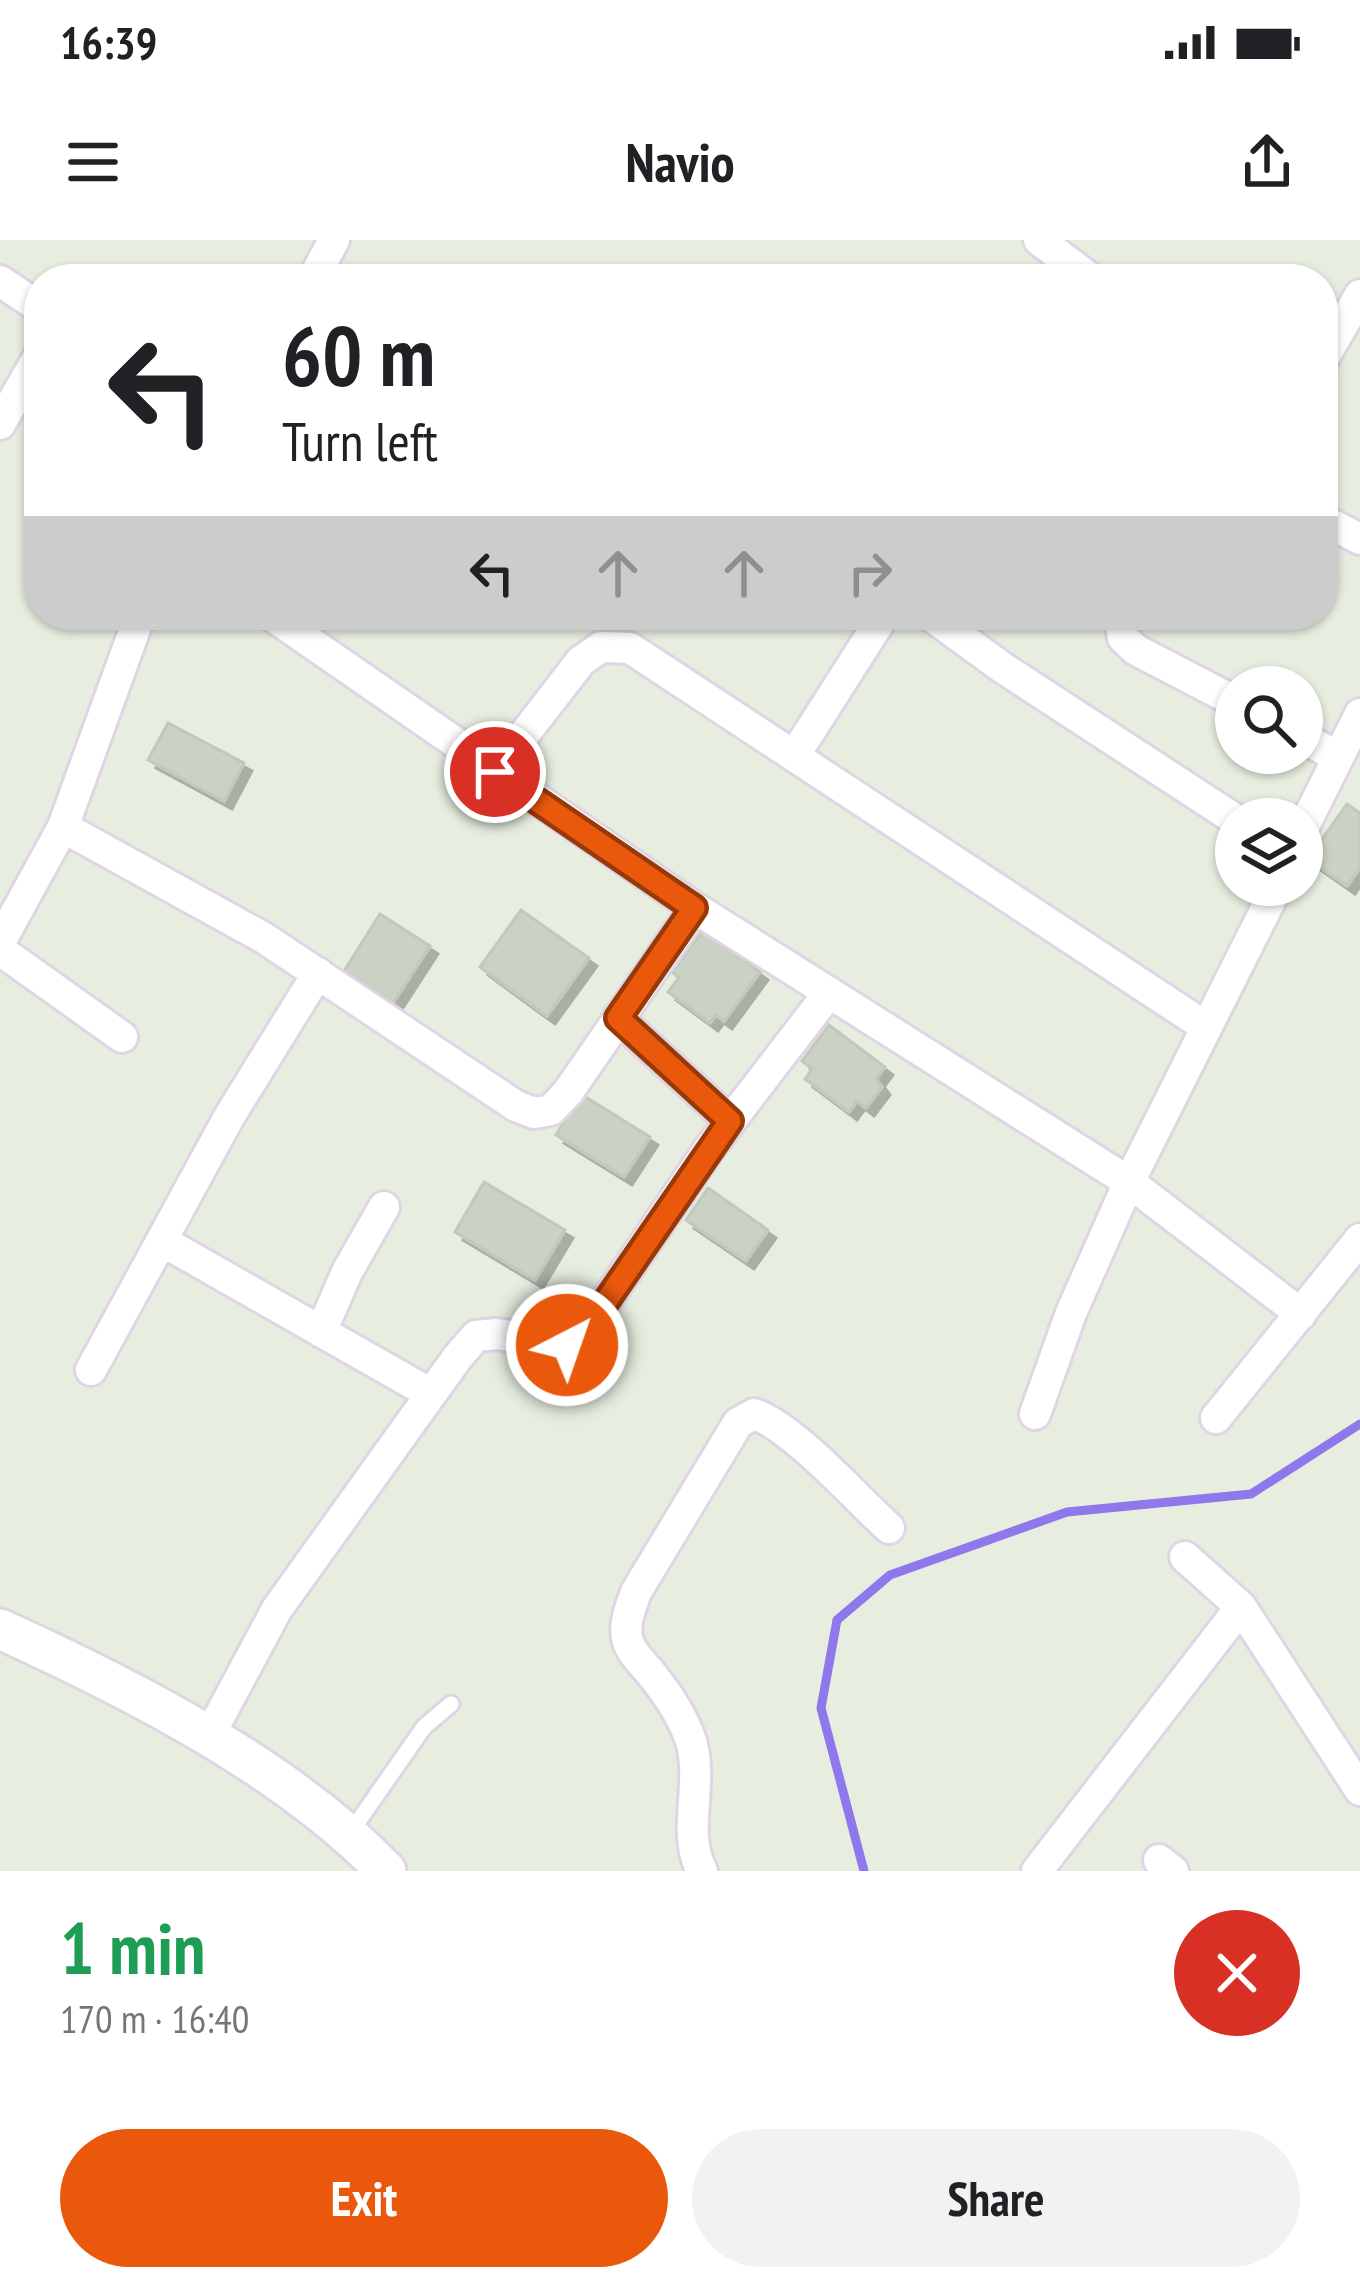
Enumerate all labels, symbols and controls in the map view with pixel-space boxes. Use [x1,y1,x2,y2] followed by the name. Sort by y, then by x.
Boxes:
[60,13,157,71] text: 16:39
[625,127,735,197] text: Navio
[60,129,126,195] icon: menu
[1234,129,1300,195] icon: share
[282,300,435,409] text: 60 m
[84,312,240,468] icon: left
[282,406,438,476] text: Turn left
[459,540,525,606] icon: left
[585,540,651,606] icon: ahead
[711,540,777,606] icon: ahead
[837,540,903,606] icon: right
[1215,666,1323,906] map controls
[1215,666,1323,774] button: search
[444,721,546,823] pin
[462,739,528,805] icon: arrive
[1215,798,1323,906] button: layers
[504,1282,630,1408] position arrow
[60,1901,205,1994] text: 1 min
[1174,1910,1300,2036] button: close
[60,1993,249,2044] text: 170 m · 16:40
[60,2129,668,2267] button: Exit
[692,2129,1300,2267] button: Share

